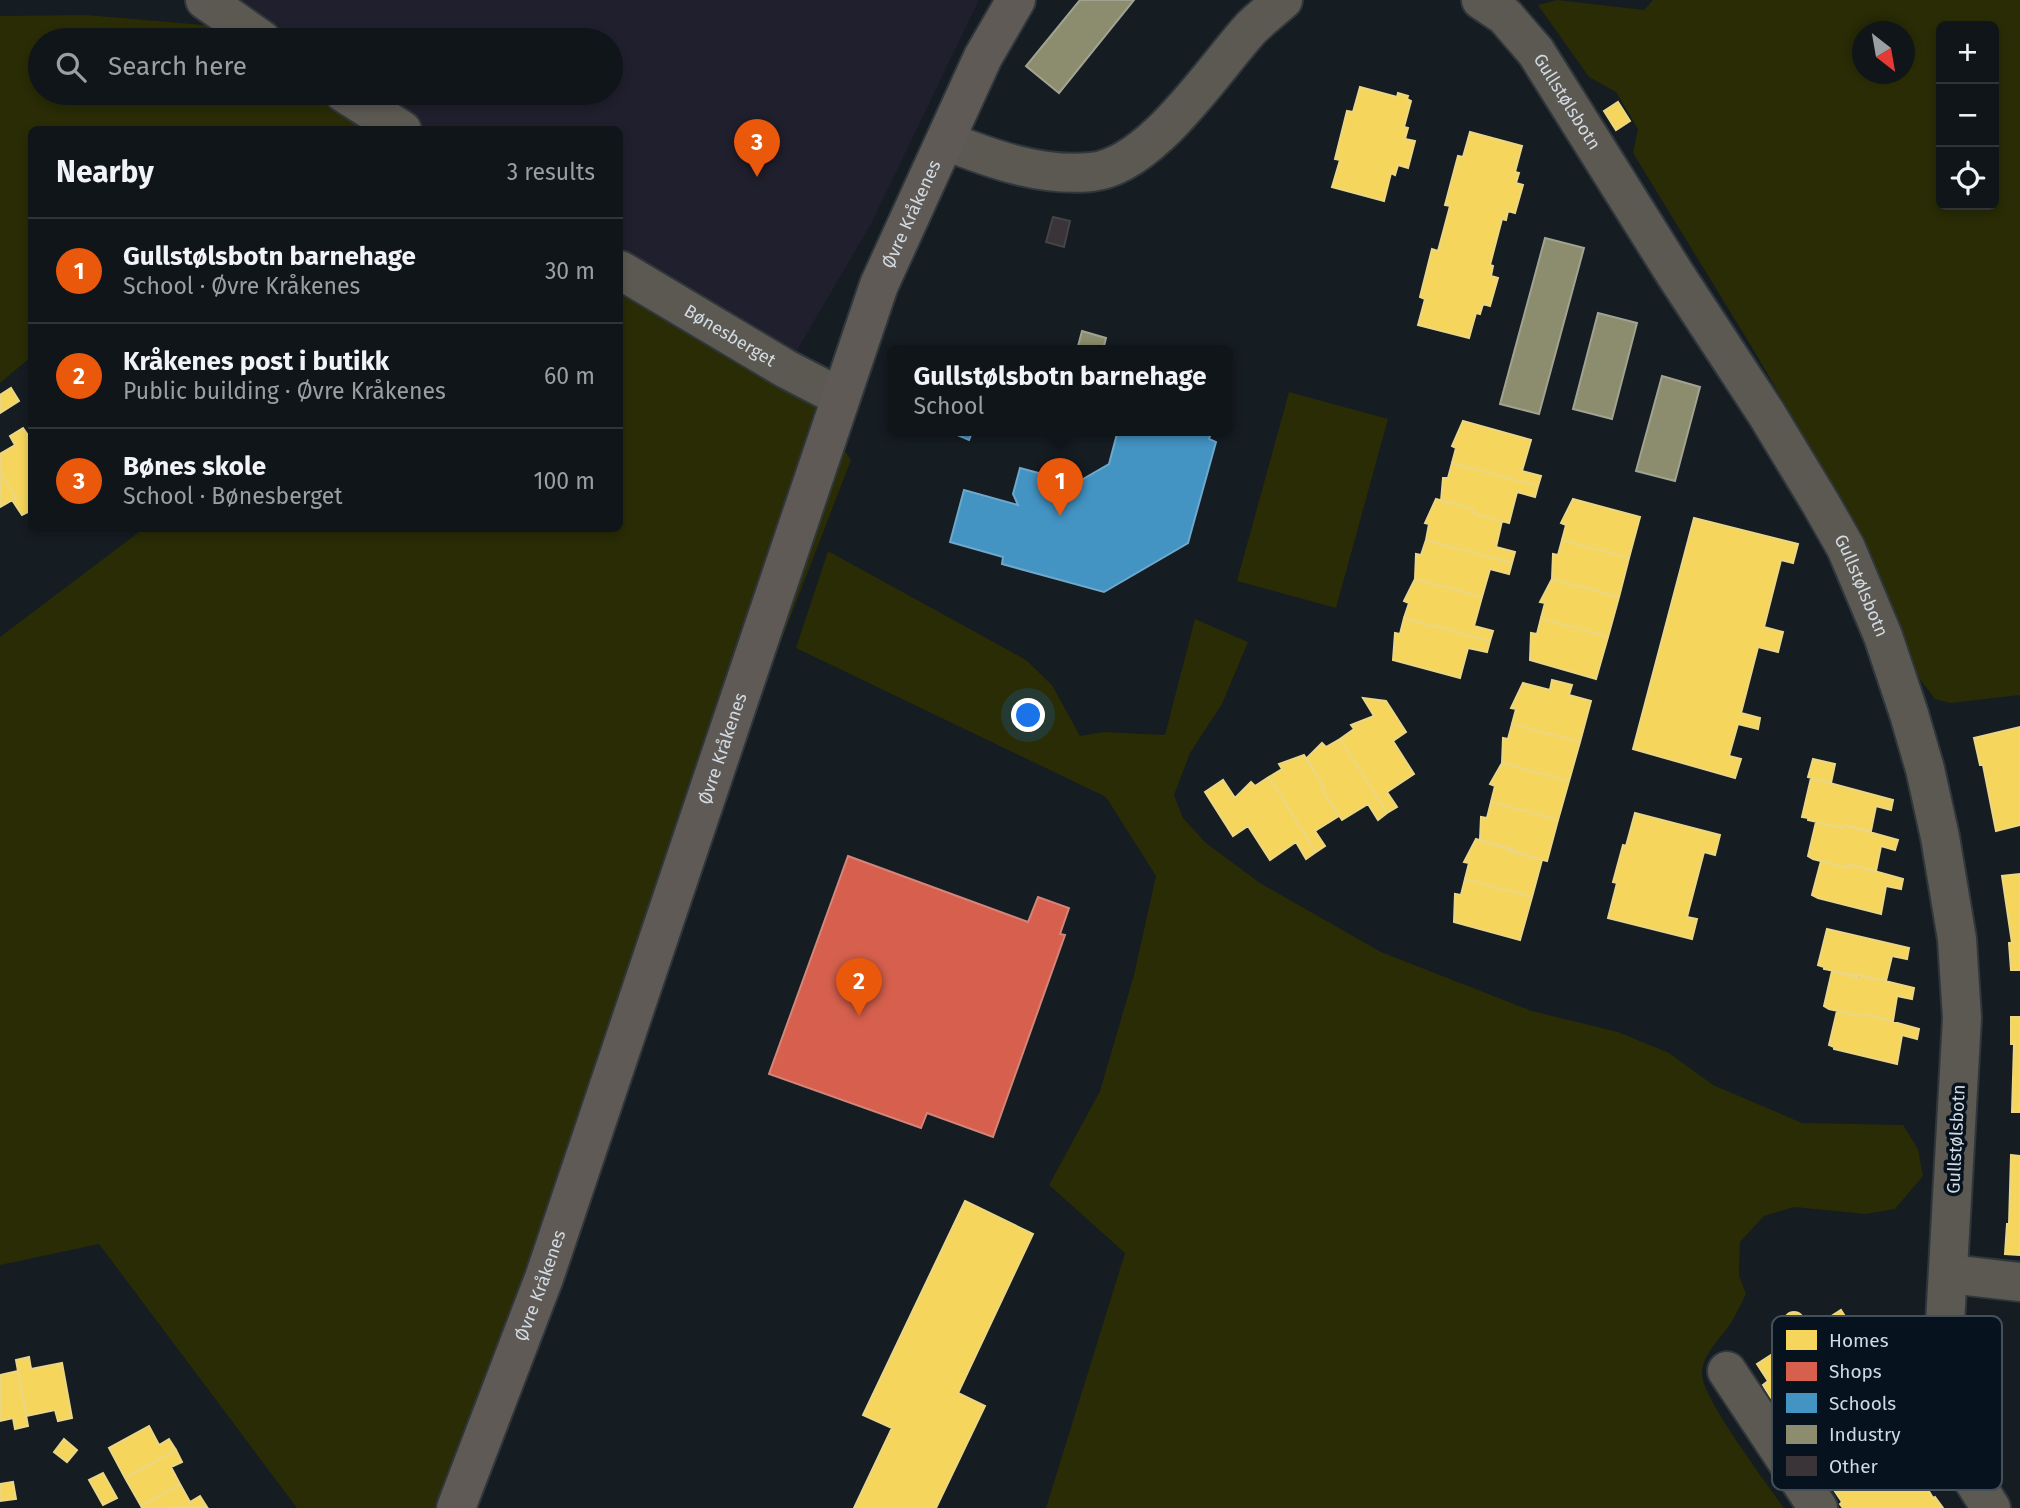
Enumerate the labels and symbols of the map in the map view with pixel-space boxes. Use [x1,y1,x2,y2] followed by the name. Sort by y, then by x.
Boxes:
[1852,21,1915,84] north arrow
[1529,49,1606,154] street label: Gullstølsbotn
[734,119,780,177] pin: 3
[877,157,945,272] street label: Øvre Kråkenes
[680,300,780,372] street label: Bønesberget
[1037,458,1083,516] pin: 1
[1829,530,1893,640] street label: Gullstølsbotn
[694,690,752,807] street label: Øvre Kråkenes
[1011,698,1045,732] your location
[836,958,882,1016] pin: 2
[1942,1084,1970,1194] street label: Gullstølsbotn
[510,1227,570,1344] street label: Øvre Kråkenes
[1772,1316,2002,1490] legend
[1829,1329,1889,1352] text: Homes
[1829,1360,1882,1383] text: Shops
[1829,1392,1896,1415] text: Schools
[1829,1423,1901,1446] text: Industry
[1829,1455,1878,1478] text: Other

